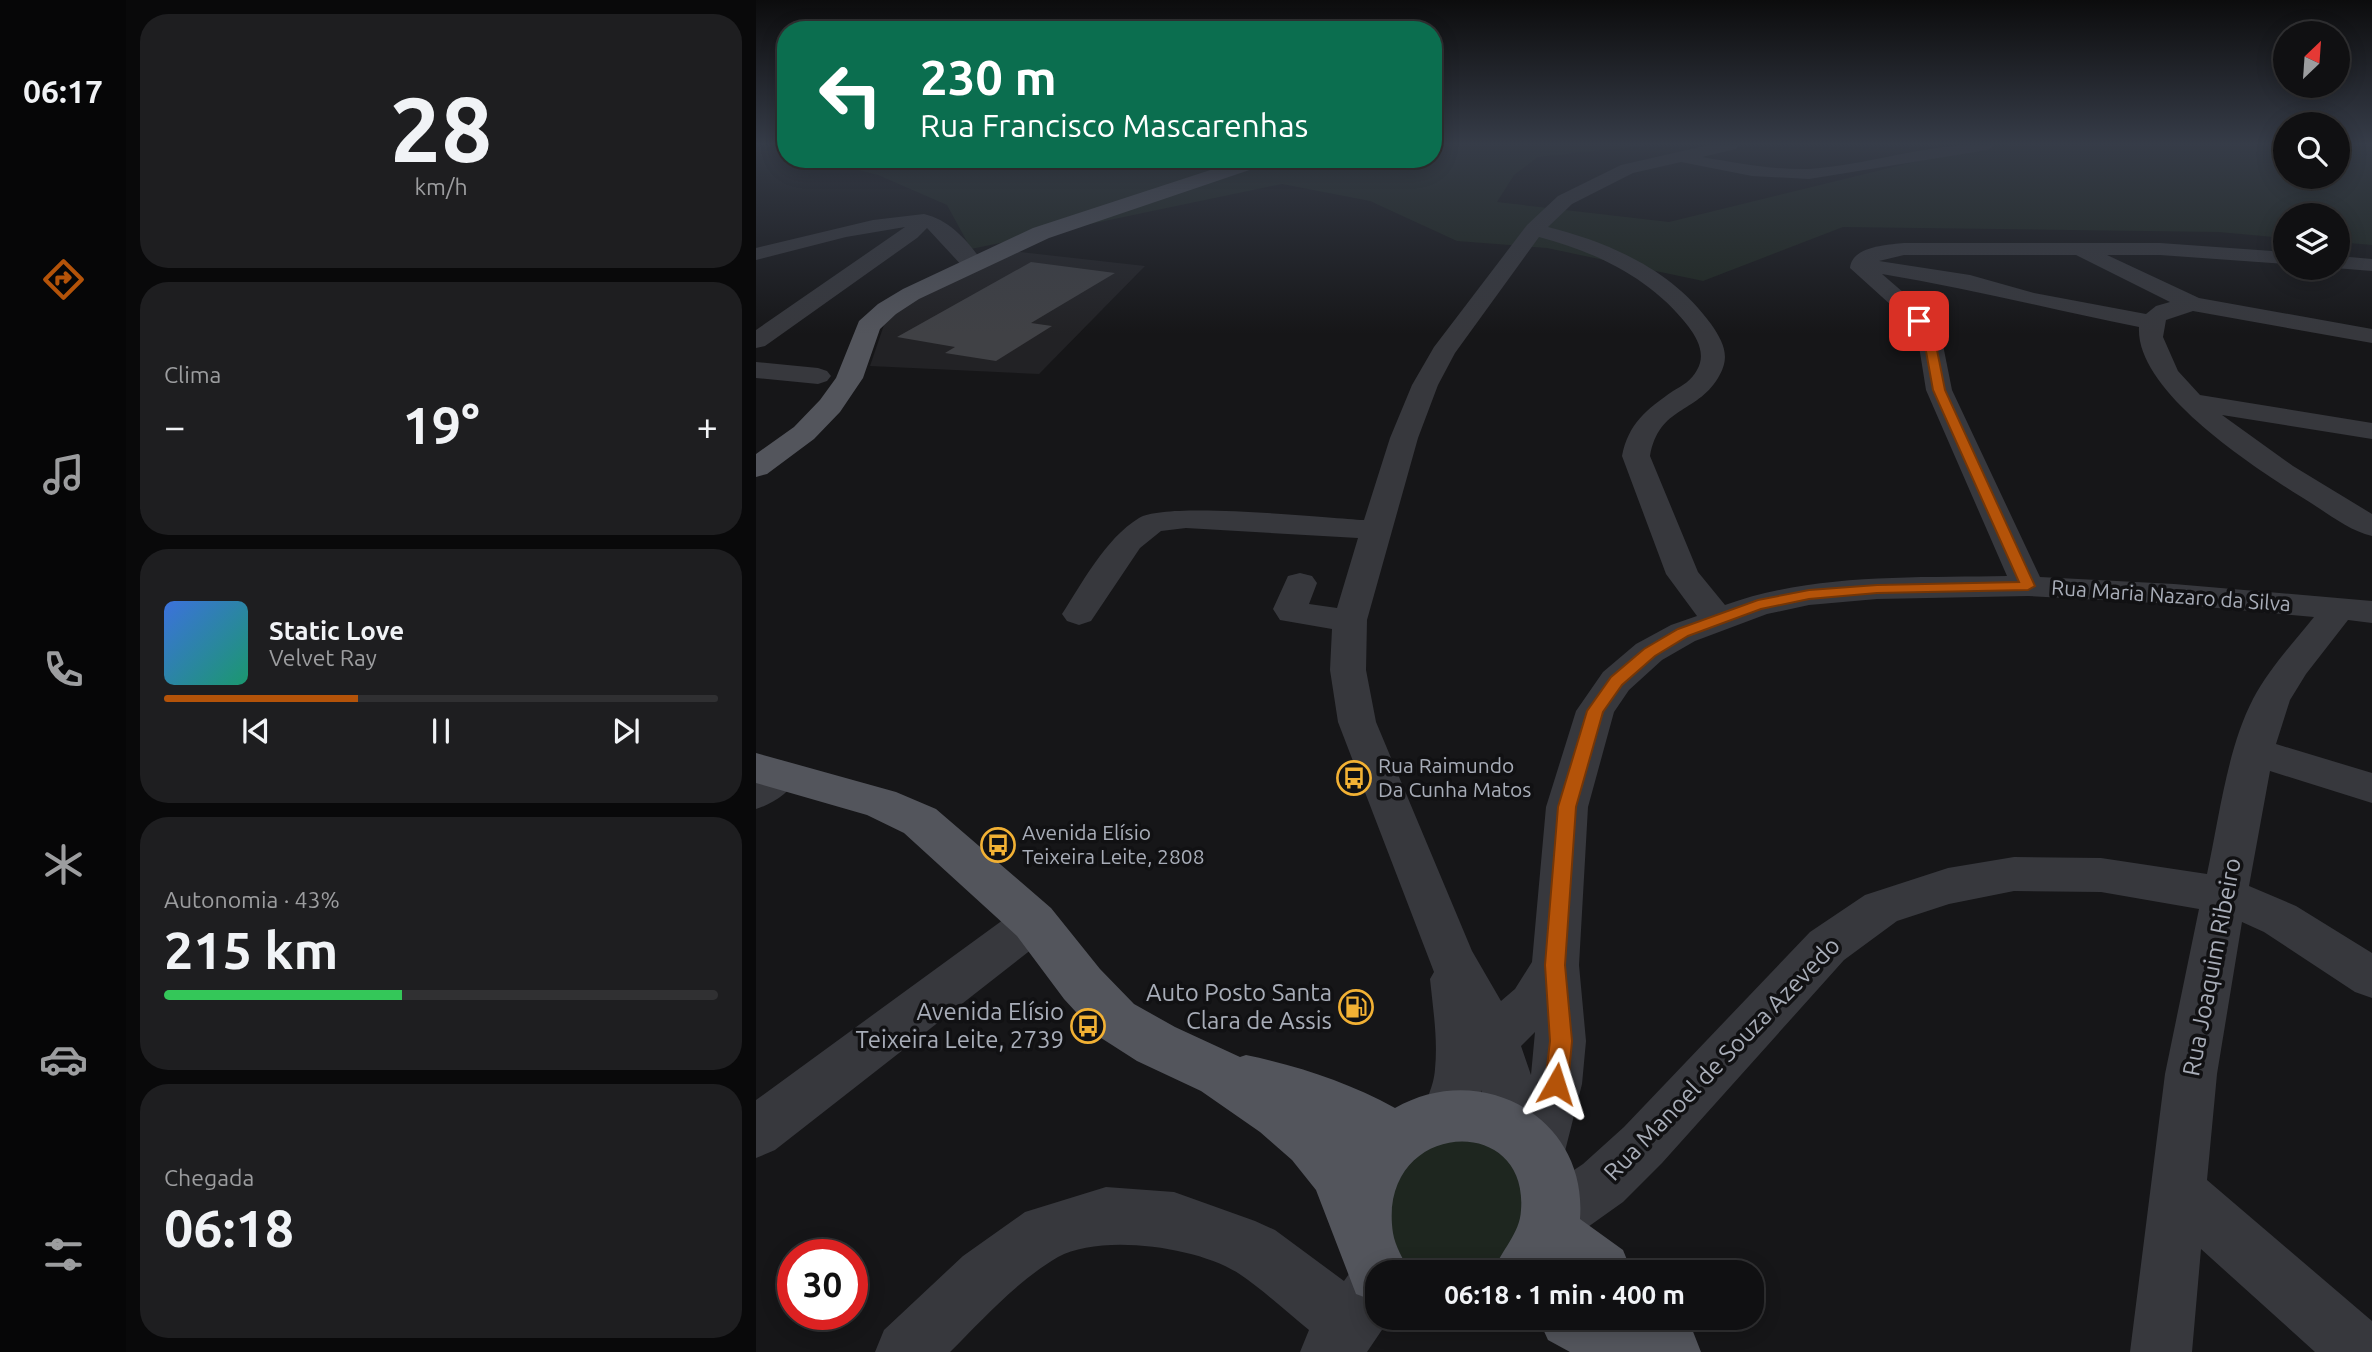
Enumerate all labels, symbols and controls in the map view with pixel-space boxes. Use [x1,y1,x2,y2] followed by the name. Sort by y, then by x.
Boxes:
[2273,21,2350,98] north arrow
[2273,21,2350,280] map controls
[805,49,896,140] icon: left
[920,49,1057,104] text: 230 m
[23,73,103,109] text: 06:17
[390,77,492,179] text: 28
[920,107,1308,143] text: Rua Francisco Mascarenhas
[2273,112,2350,189] button: search
[414,174,468,199] text: km/h
[2273,203,2350,280] button: layers
[39,255,88,304] icon: directions
[1889,291,1949,351] pin
[1900,302,1938,340] icon: arrive
[164,362,221,387] text: Clima
[402,396,480,454] text: 19°
[164,405,185,447] text: −
[697,405,718,447] text: +
[39,450,88,499] icon: music
[2050,575,2292,615] street label: Rua Maria Nazaro da Silva
[269,616,404,645] text: Static Love
[39,645,88,694] icon: phone
[269,645,377,670] text: Velvet Ray
[237,712,275,750] icon: previous
[422,712,460,750] icon: pause
[607,712,645,750] icon: next
[1378,753,1531,801] place label: Rua Raimundo Da Cunha Matos
[1335,759,1373,797] bus stop icon: Rua Raimundo Da Cunha Matos
[1022,820,1205,868] place label: Avenida Elísio Teixeira Leite, 2808
[979,826,1017,864] bus stop icon: Avenida Elísio Teixeira Leite, 2808
[39,840,88,889] icon: climate
[2177,856,2246,1078] street label: Rua Joaquim Ribeiro
[164,887,340,912] text: Autonomia · 43%
[164,921,338,979] text: 215 km
[1598,932,1845,1186] street label: Rua Manoel de Souza Azevedo
[1146,979,1332,1034] place label: Auto Posto Santa Clara de Assis
[1337,988,1375,1026] fuel station icon: Auto Posto Santa Clara de Assis
[855,998,1064,1053] place label: Avenida Elísio Teixeira Leite, 2739
[1069,1007,1107,1045] bus stop icon: Avenida Elísio Teixeira Leite, 2739
[39,1035,88,1084] icon: car
[1519,1047,1593,1121] position arrow
[164,1165,254,1190] text: Chegada
[164,1199,294,1257] text: 06:18
[39,1230,88,1279] icon: filters
[777,1239,868,1330] speed limit sign: 30
[1444,1280,1685,1309] text: 06:18 · 1 min · 400 m

